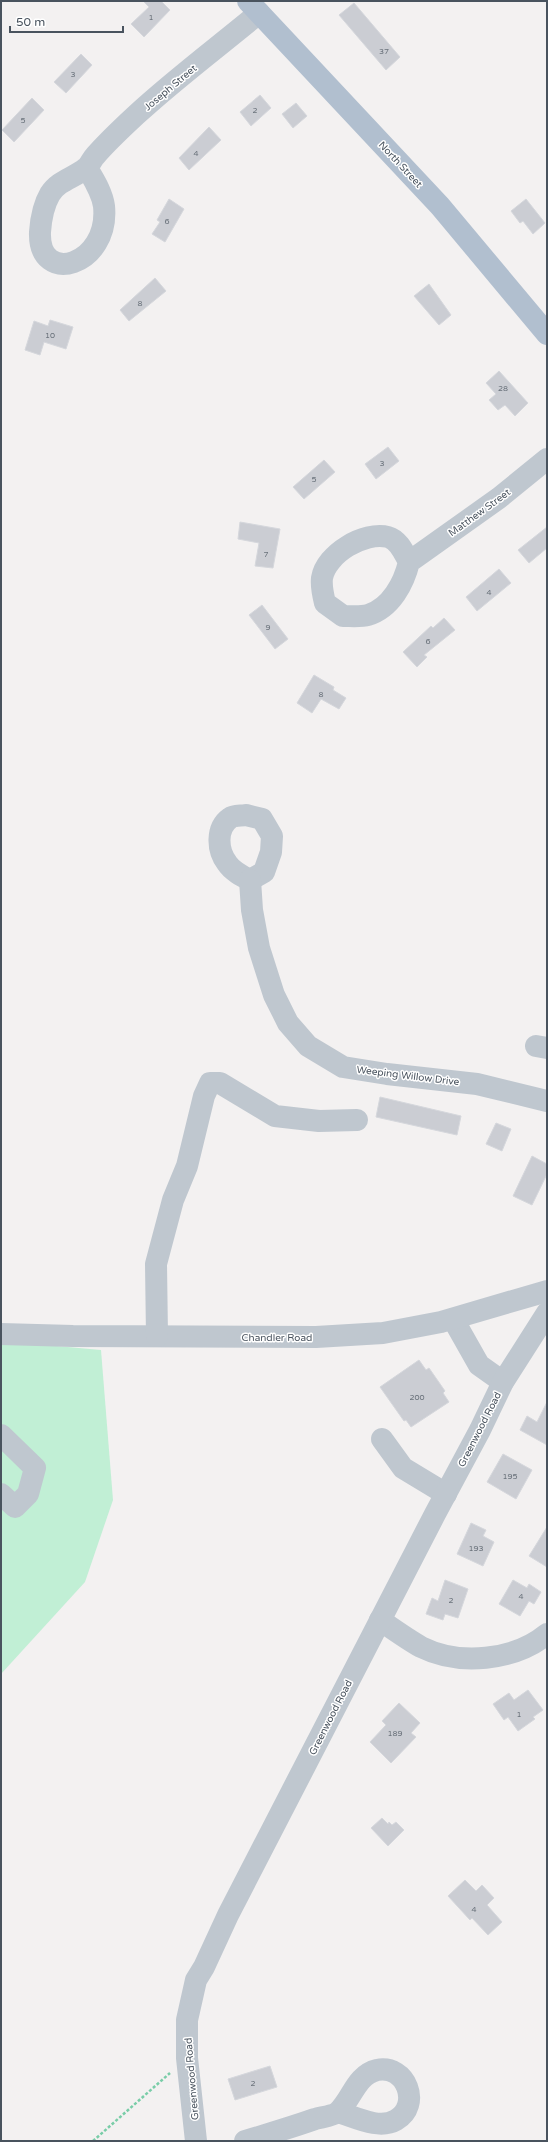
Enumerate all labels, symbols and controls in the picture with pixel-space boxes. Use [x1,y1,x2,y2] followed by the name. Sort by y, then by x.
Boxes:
[10,8,123,34] scale bar
[148,13,154,22] house number: 1
[16,15,45,29] text: 50 m
[379,47,389,56] house number: 37
[142,62,199,113] street label: Joseph Street
[70,70,76,79] house number: 3
[252,106,258,115] house number: 2
[20,116,26,125] house number: 5
[376,139,425,190] street label: North Street
[193,149,199,158] house number: 4
[164,217,170,226] house number: 6
[137,299,143,308] house number: 8
[45,331,55,340] house number: 10
[498,384,508,393] house number: 28
[379,459,385,468] house number: 3
[311,475,317,484] house number: 5
[446,486,513,539] street label: Matthew Street
[263,550,269,559] house number: 7
[486,588,492,597] house number: 4
[265,623,271,632] house number: 9
[425,637,431,646] house number: 6
[318,690,324,699] house number: 8
[356,1064,460,1088] street label: Weeping Willow Drive
[242,1332,312,1344] street label: Chandler Road
[456,1390,504,1469] street label: Greenwood Road
[409,1393,425,1402] house number: 200
[502,1472,518,1481] house number: 195
[468,1544,484,1553] house number: 193
[518,1592,524,1601] house number: 4
[448,1596,454,1605] house number: 2
[307,1678,355,1757] street label: Greenwood Road
[516,1710,522,1719] house number: 1
[387,1729,403,1738] house number: 189
[471,1905,477,1914] house number: 4
[182,2037,202,2121] street label: Greenwood Road
[250,2079,256,2088] house number: 2

